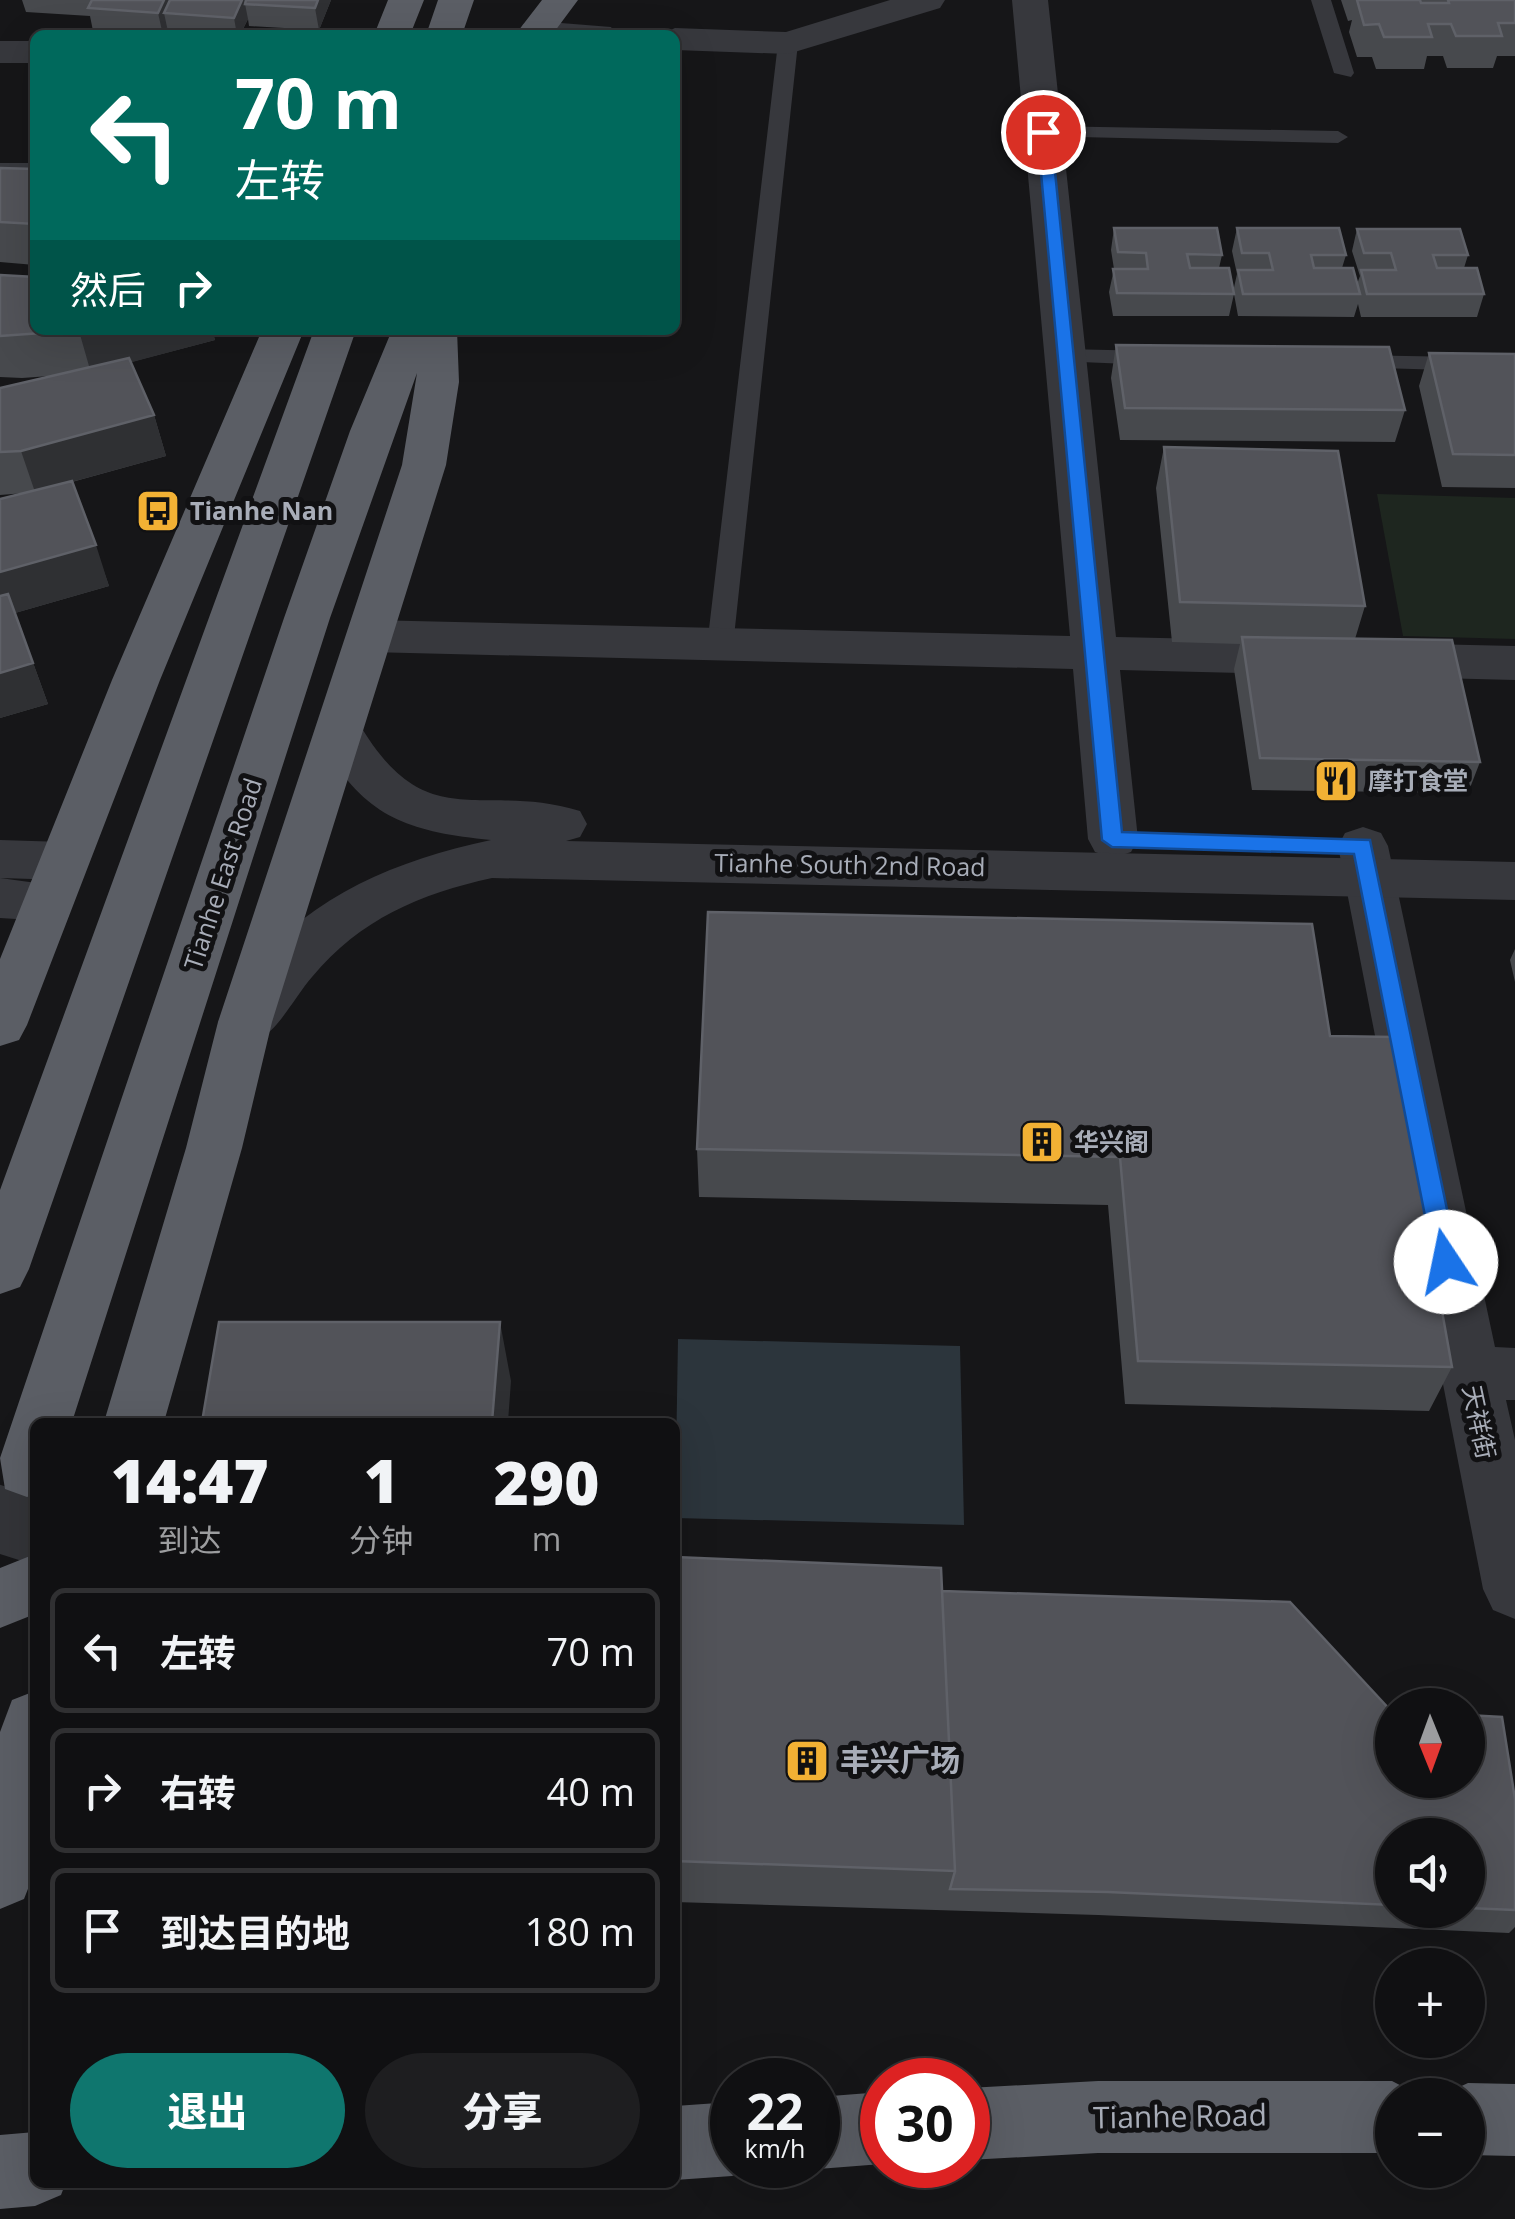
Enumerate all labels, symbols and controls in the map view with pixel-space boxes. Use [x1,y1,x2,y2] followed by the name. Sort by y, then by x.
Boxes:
[235,54,402,150] text: 70 m
[70,70,200,200] icon: left
[1001,90,1086,175] pin
[1016,105,1071,160] icon: arrive
[235,149,325,210] text: 左转
[166,260,221,315] icon: right
[70,263,146,315] text: 然后
[135,488,181,534] bus stop icon: Tianhe Nan
[190,493,333,527] place label: Tianhe Nan
[1313,758,1359,804] restaurant icon: 摩打食堂
[1368,763,1468,797] place label: 摩打食堂
[175,773,269,974] street label: Tianhe East Road
[714,845,986,883] street label: Tianhe South 2nd Road
[1019,1119,1065,1165] building icon: 华兴阁
[1074,1124,1149,1158] place label: 华兴阁
[1394,1210,1498,1314] position arrow
[1456,1382,1504,1462] street label: 天祥街
[111,1439,269,1521] text: 14:47
[364,1439,399,1521] text: 1
[494,1441,599,1523] text: 290
[532,1517,561,1560] text: m
[158,1518,222,1561] text: 到达
[349,1518,413,1561] text: 分钟
[75,1623,130,1678] icon: left
[546,1625,635,1677] text: 70 m
[160,1626,236,1678] text: 左转
[1375,1688,1485,1798] north arrow
[1375,1688,1485,2188] map controls
[784,1738,830,1784] building icon: 丰兴广场
[840,1739,960,1780] place label: 丰兴广场
[75,1763,130,1818] icon: right
[546,1765,635,1817] text: 40 m
[160,1766,236,1818] text: 右转
[1375,1818,1485,1928] button: sound
[75,1903,130,1958] icon: arrive
[525,1905,635,1957] text: 180 m
[160,1906,350,1958] text: 到达目的地
[1375,1948,1485,2058] button: +
[70,2053,345,2168] button: 退出
[365,2053,640,2168] button: 分享
[860,2058,990,2188] speed limit sign: 30
[746,2077,804,2145] text: 22
[1375,2078,1485,2188] button: −
[1093,2093,1267,2138] street label: Tianhe Road
[745,2131,805,2165] text: km/h

